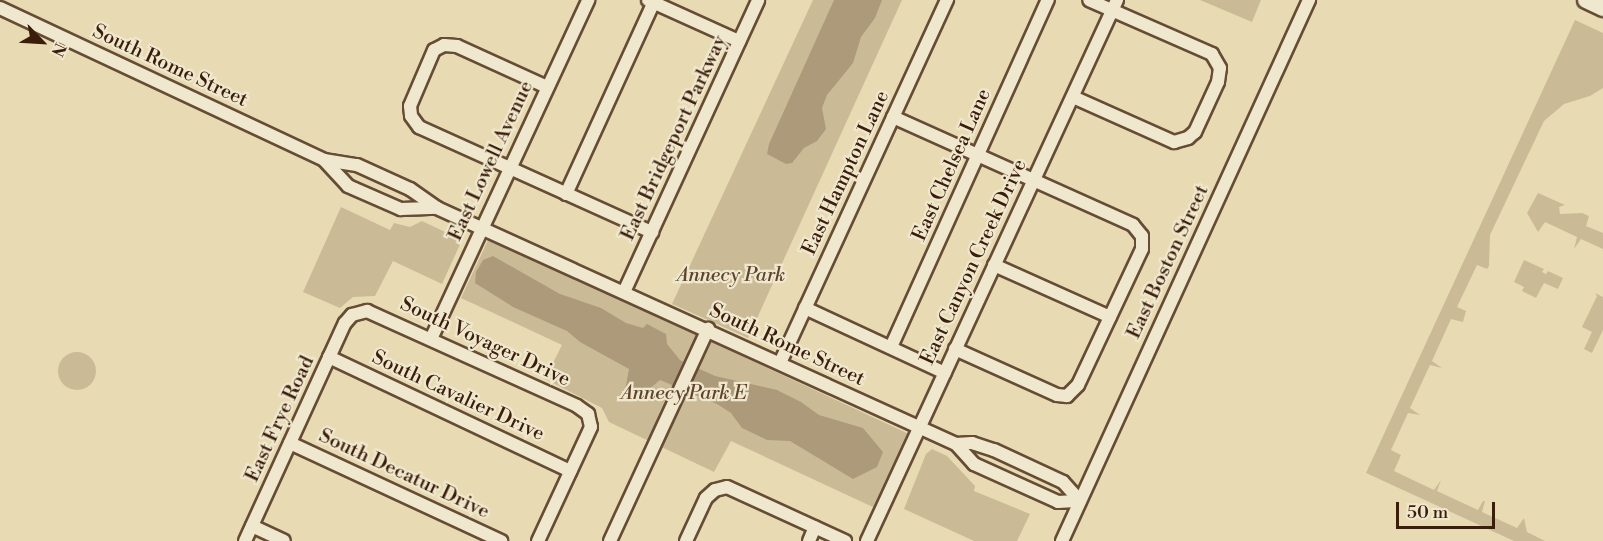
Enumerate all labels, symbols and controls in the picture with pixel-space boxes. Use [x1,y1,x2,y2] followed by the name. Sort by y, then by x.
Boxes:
[12,12,72,72] north arrow
[89,20,251,112] street label: South Rome Street
[616,32,732,244] street label: East Bridgeport Parkway
[47,40,70,60] text: N
[443,77,539,245] street label: East Lowell Avenue
[908,85,996,245] street label: East Chelsea Lane
[797,87,895,259] street label: East Hampton Lane
[916,155,1032,369] street label: East Canyon Creek Drive
[1122,181,1214,343] street label: East Boston Street
[677,263,785,287] park label: Annecy Park
[396,292,574,392] street label: South Voyager Drive
[706,299,868,391] street label: South Rome Street
[368,346,548,446] street label: South Cavalier Drive
[240,352,320,486] street label: East Frye Road
[621,381,747,405] park label: Annecy Park E
[315,424,493,524] street label: South Decatur Drive
[1399,490,1498,528] scale bar
[1407,501,1448,524] text: 50 m

